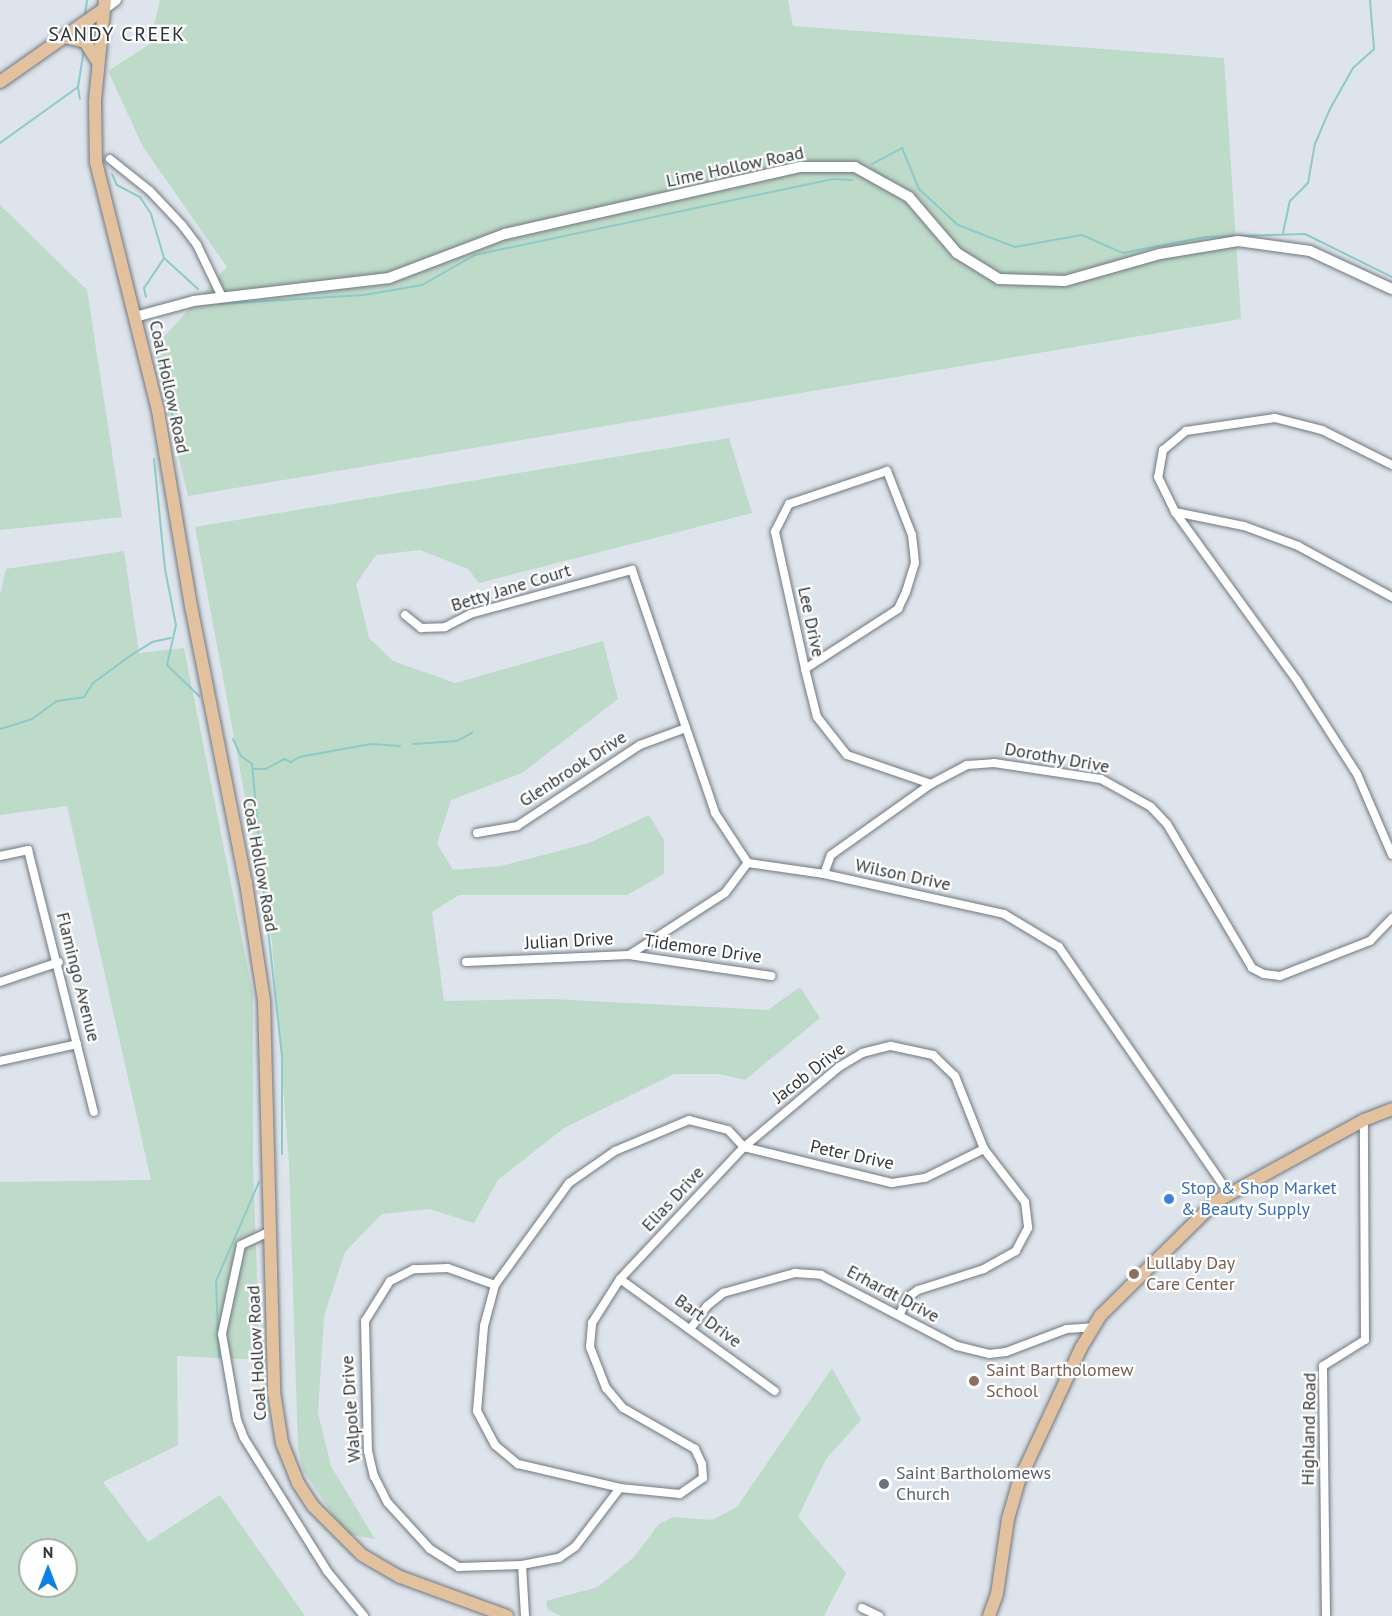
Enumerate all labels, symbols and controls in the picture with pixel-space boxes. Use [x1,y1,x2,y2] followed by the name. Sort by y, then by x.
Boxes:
[48,22,186,46] district label: SANDY CREEK
[664,142,806,192] street label: Lime Hollow Road
[144,318,194,456] street label: Coal Hollow Road
[448,559,574,617] street label: Betty Jane Court
[793,585,829,659] street label: Lee Drive
[515,726,631,812] street label: Glenbrook Drive
[1003,738,1111,778] street label: Dorothy Drive
[238,796,282,934] street label: Coal Hollow Road
[853,854,953,896] street label: Wilson Drive
[51,910,105,1044] street label: Flamingo Avenue
[524,928,614,954] street label: Julian Drive
[643,930,763,968] street label: Tidemore Drive
[768,1038,850,1108] street label: Jacob Drive
[808,1136,896,1174] street label: Peter Drive
[637,1162,709,1236] street label: Elias Drive
[1181,1178,1337,1220] place label: Stop & Shop Market & Beauty Supply
[1162,1192,1176,1206] marker: Stop & Shop Market & Beauty Supply
[1146,1253,1236,1296] place label: Lullaby Day Care Center
[843,1261,943,1327] street label: Erhardt Drive
[1127,1267,1141,1281] marker: Lullaby Day Care Center
[243,1284,271,1422] street label: Coal Hollow Road
[670,1290,746,1352] street label: Bart Drive
[336,1355,366,1463] street label: Walpole Drive
[986,1360,1133,1402] place label: Saint Bartholomew School
[1297,1372,1321,1486] street label: Highland Road
[967,1374,981,1388] marker: Saint Bartholomew School
[896,1463,1051,1506] place label: Saint Bartholomews Church
[877,1477,891,1491] marker: Saint Bartholomews Church
[18,1538,78,1598] north arrow
[43,1542,53,1562] text: N

